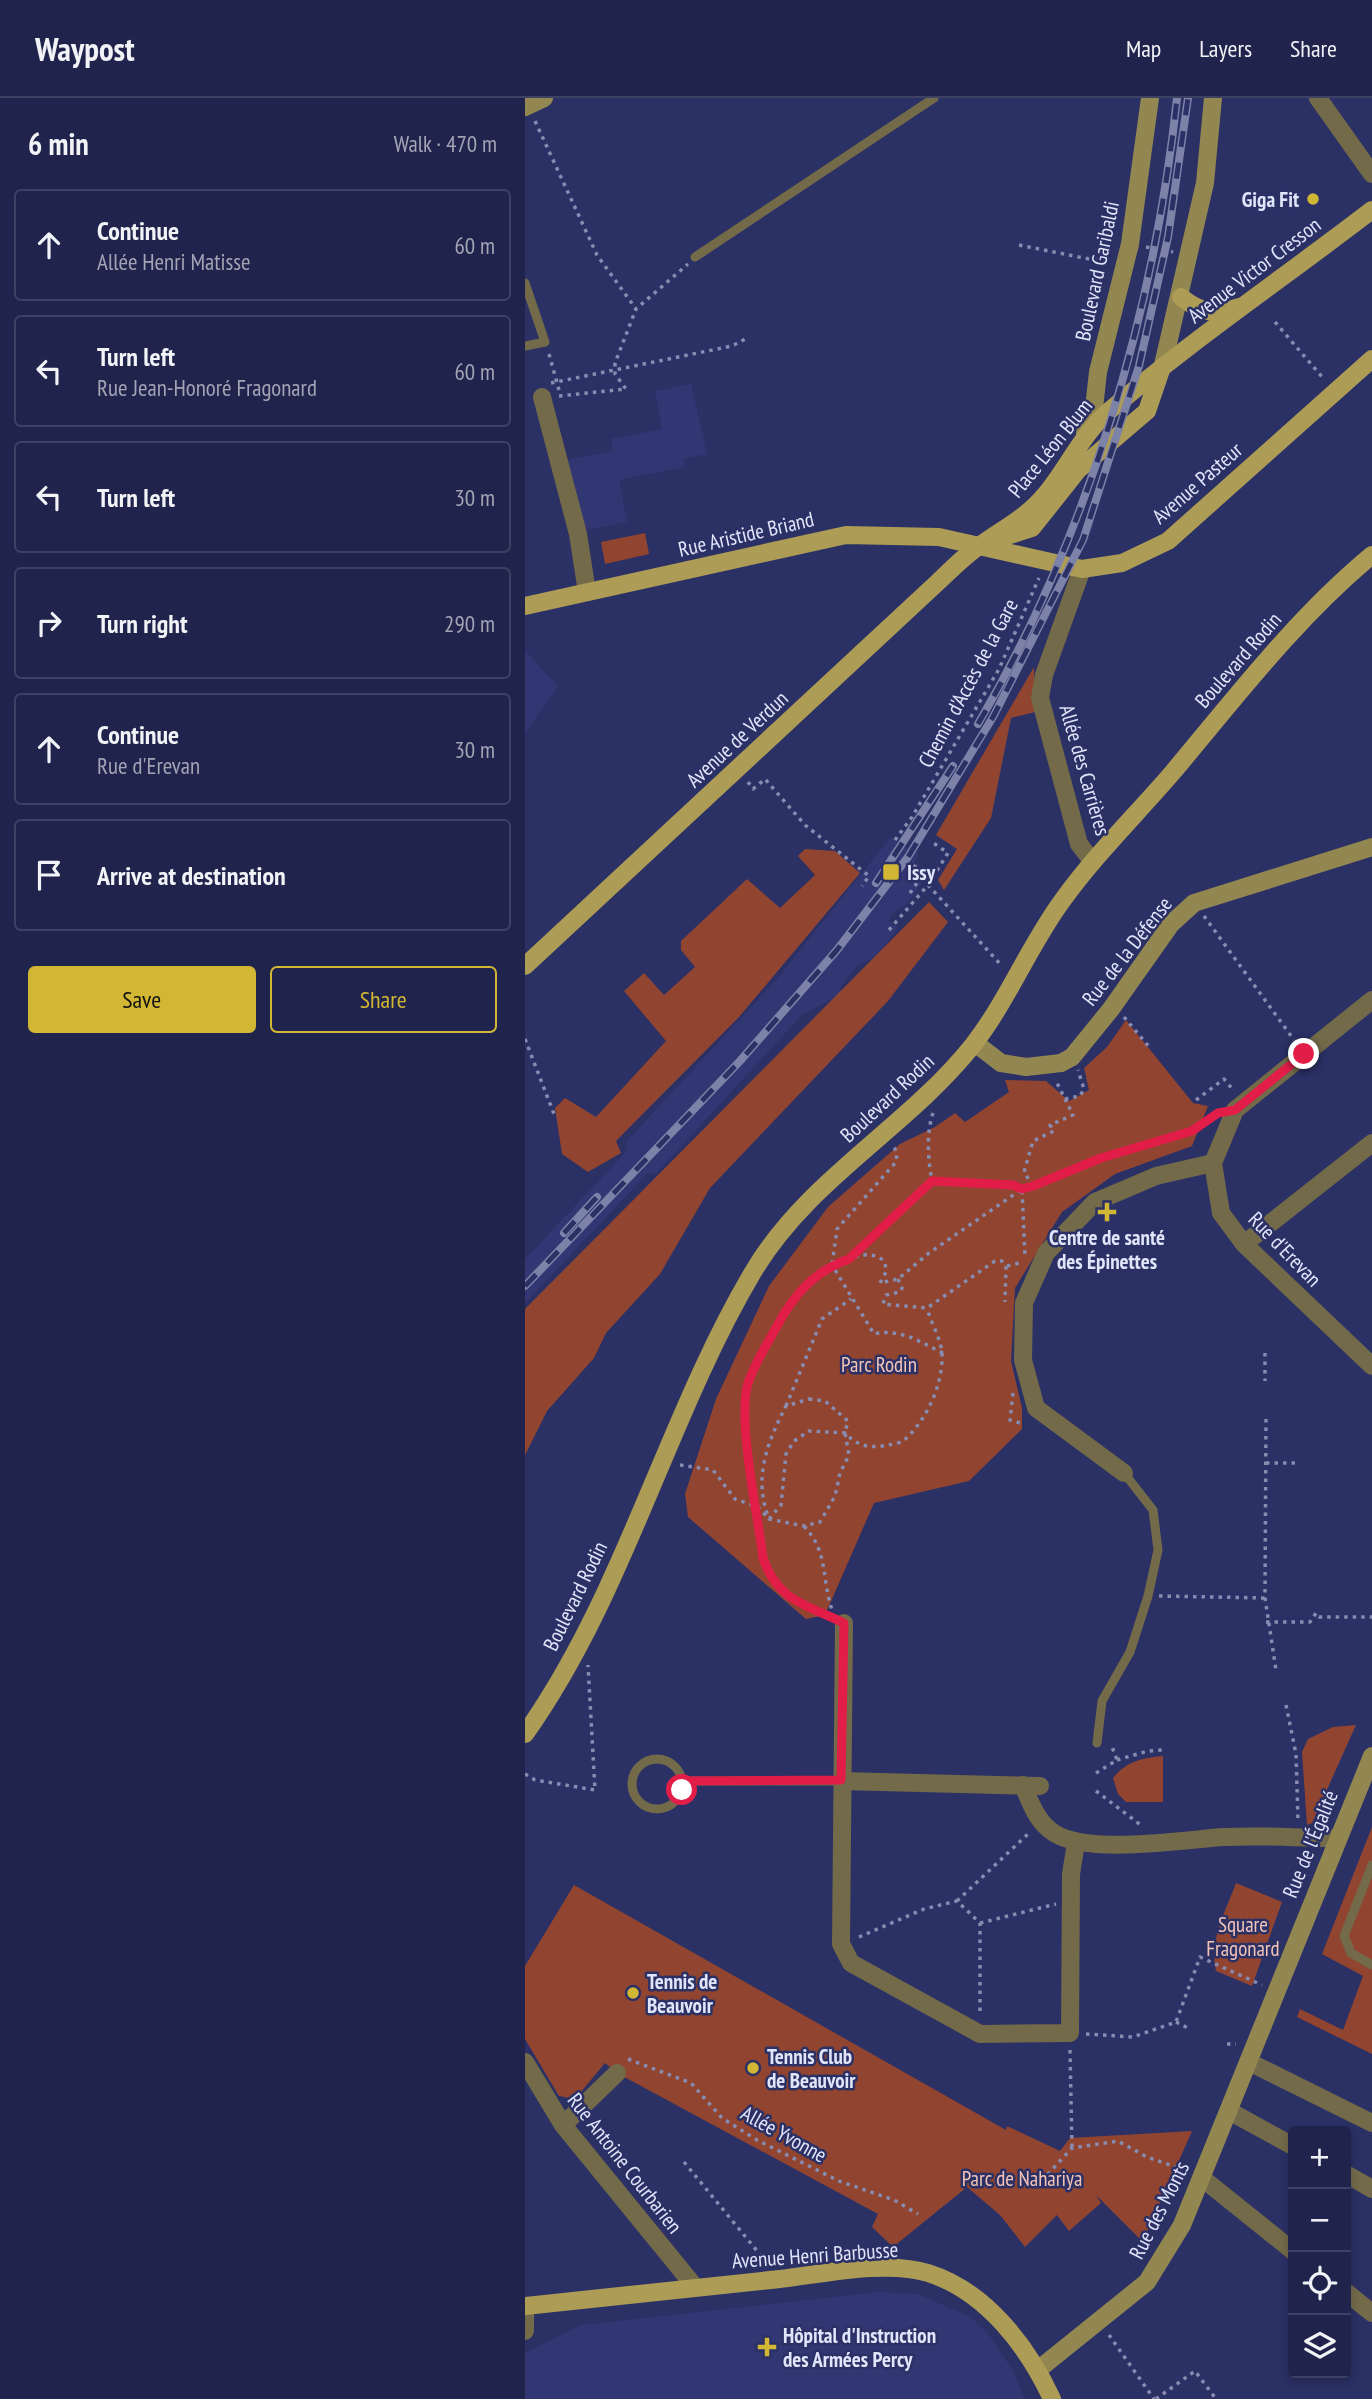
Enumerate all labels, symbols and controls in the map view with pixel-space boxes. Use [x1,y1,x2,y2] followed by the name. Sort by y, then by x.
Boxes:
[35,27,135,70] text: Waypost
[1126,33,1161,64] text: Map
[1199,33,1252,64] text: Layers
[1290,33,1337,64] text: Share
[28,124,89,163] text: 6 min
[394,129,497,158] text: Walk · 470 m
[1242,186,1299,213] place label: Giga Fit
[1305,191,1321,207] marker: Giga Fit
[1069,199,1125,343] street label: Boulevard Garibaldi
[1182,211,1326,329] street label: Avenue Victor Cresson
[97,214,179,247] text: Continue
[30,226,68,264] icon: ahead
[454,231,495,260] text: 60 m
[97,247,251,276] text: Allée Henri Matisse
[97,340,175,373] text: Turn left
[30,352,68,390] icon: left
[454,357,495,386] text: 60 m
[97,373,317,402] text: Rue Jean-Honoré Fragonard
[1002,393,1098,503] street label: Place Léon Blum
[1146,436,1248,530] street label: Avenue Pasteur
[30,478,68,516] icon: left
[97,481,175,514] text: Turn left
[454,483,495,512] text: 30 m
[675,505,817,563] street label: Rue Aristide Briand
[912,594,1024,772] street label: Chemin d'Accès de la Gare
[30,604,68,642] icon: right
[1189,606,1287,714] street label: Boulevard Rodin
[97,607,188,640] text: Turn right
[444,609,495,638] text: 290 m
[680,685,794,793] street label: Avenue de Verdun
[1053,702,1117,838] street label: Allée des Carrières
[97,718,179,751] text: Continue
[30,730,68,768] icon: ahead
[454,735,495,764] text: 30 m
[97,751,200,780] text: Rue d'Erevan
[30,856,68,894] icon: arrive
[97,859,286,892] text: Arrive at destination
[907,859,936,886] place label: Issy
[881,862,901,882] marker: Issy
[1076,891,1178,1011] street label: Rue de la Défense
[28,966,256,1033] button: Save
[270,966,497,1033] button: Share
[1288,1038,1319,1069] route end
[835,1048,939,1148] street label: Boulevard Rodin
[1097,1202,1117,1222] marker: Centre de santé des Épinettes
[1243,1206,1327,1292] street label: Rue d'Erevan
[1049,1224,1165,1275] place label: Centre de santé des Épinettes
[841,1351,917,1378] park label: Parc Rodin
[537,1537,613,1655] street label: Boulevard Rodin
[666,1774,697,1805] route start
[1276,1786,1344,1902] street label: Rue de l'Égalité
[1206,1911,1280,1962] park label: Square Fragonard
[647,1968,717,2019] place label: Tennis de Beauvoir
[625,1985,641,2001] marker: Tennis de Beauvoir
[767,2043,856,2094] place label: Tennis Club de Beauvoir
[745,2060,761,2076] marker: Tennis Club de Beauvoir
[562,2087,688,2239] street label: Rue Antoine Courbarien
[736,2099,832,2169] street label: Allée Yvonne
[1288,2126,1351,2378] map controls
[1288,2126,1351,2189] button: +
[1123,2157,1195,2263] street label: Rue des Monts
[962,2165,1082,2192] park label: Parc de Nahariya
[1288,2189,1351,2252] button: −
[731,2236,899,2274] street label: Avenue Henri Barbusse
[1288,2252,1351,2315] button: locate
[1288,2315,1351,2378] button: layers
[783,2322,936,2373] place label: Hôpital d'Instruction des Armées Percy
[757,2337,777,2357] marker: Hôpital d'Instruction des Armées Percy

